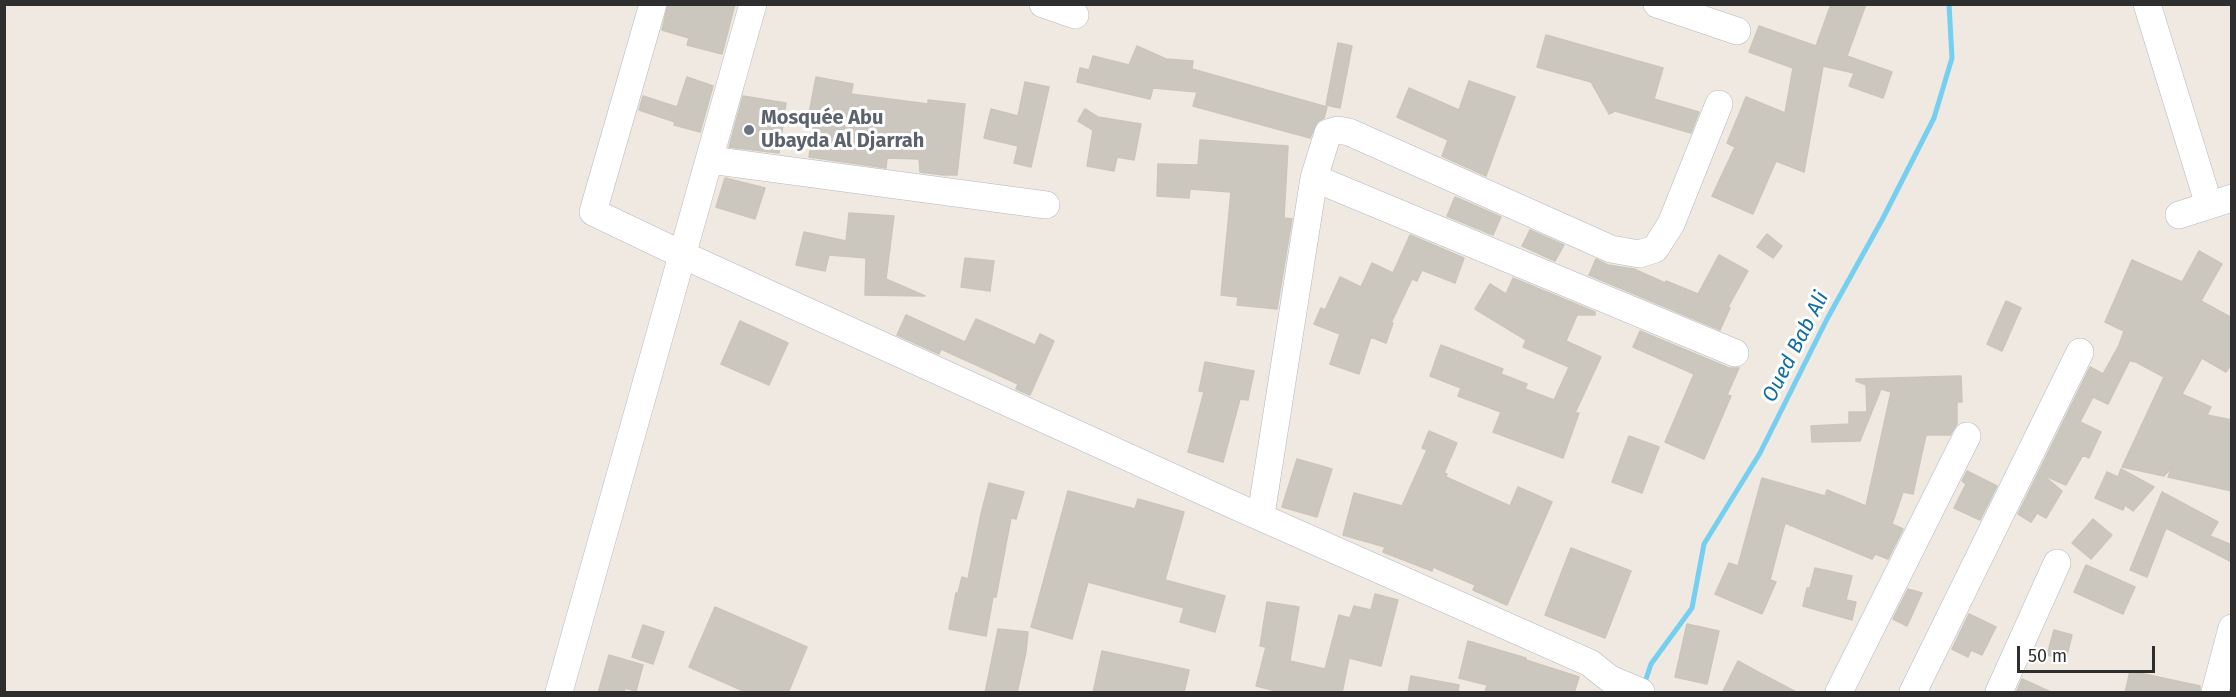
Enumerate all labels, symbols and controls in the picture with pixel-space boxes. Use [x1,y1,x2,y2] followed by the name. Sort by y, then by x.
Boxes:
[761,106,924,153] place label: Mosquée Abu Ubayda Al Djarrah
[742,123,756,137] marker: Mosquée Abu Ubayda Al Djarrah
[1757,287,1835,407] water label: Oued Bab Ali
[2020,634,2158,672] scale bar
[2028,645,2067,667] text: 50 m

